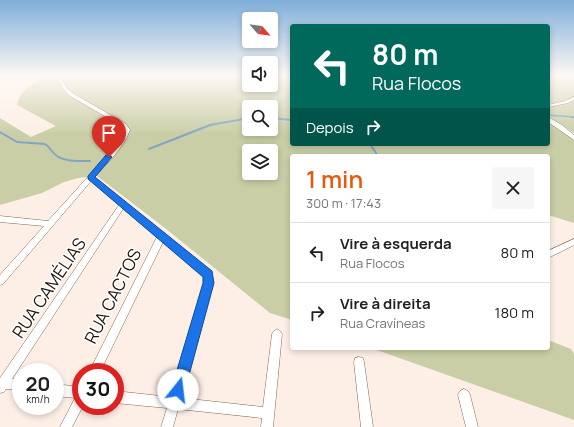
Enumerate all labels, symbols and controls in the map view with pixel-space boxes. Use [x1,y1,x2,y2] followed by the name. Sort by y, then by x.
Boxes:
[242,12,278,48] north arrow
[242,12,278,180] map controls
[372,35,438,73] text: 80 m
[306,40,358,92] icon: left
[242,56,278,92] button: sound
[372,71,461,95] text: Rua Flocos
[242,100,278,136] button: search
[92,116,126,157] pin
[362,116,384,138] icon: right
[306,117,354,138] text: Depois
[98,122,120,144] icon: arrive
[242,144,278,180] button: layers
[306,162,363,195] text: 1 min
[492,167,534,209] button: close
[306,194,381,212] text: 300 m · 17:43
[6,233,91,342] street label: RUA CAMÉLIAS
[340,233,452,254] text: Vire à esquerda
[306,242,328,264] icon: left
[500,242,534,263] text: 80 m
[79,244,146,347] street label: RUA CACTOS
[340,254,404,272] text: Rua Flocos
[340,293,431,314] text: Vire à direita
[306,302,328,324] icon: right
[495,302,534,323] text: 180 m
[340,314,425,332] text: Rua Cravíneas
[72,363,124,415] speed limit sign: 30
[157,369,199,411] position arrow
[25,370,51,397] text: 20
[26,392,50,406] text: km/h

